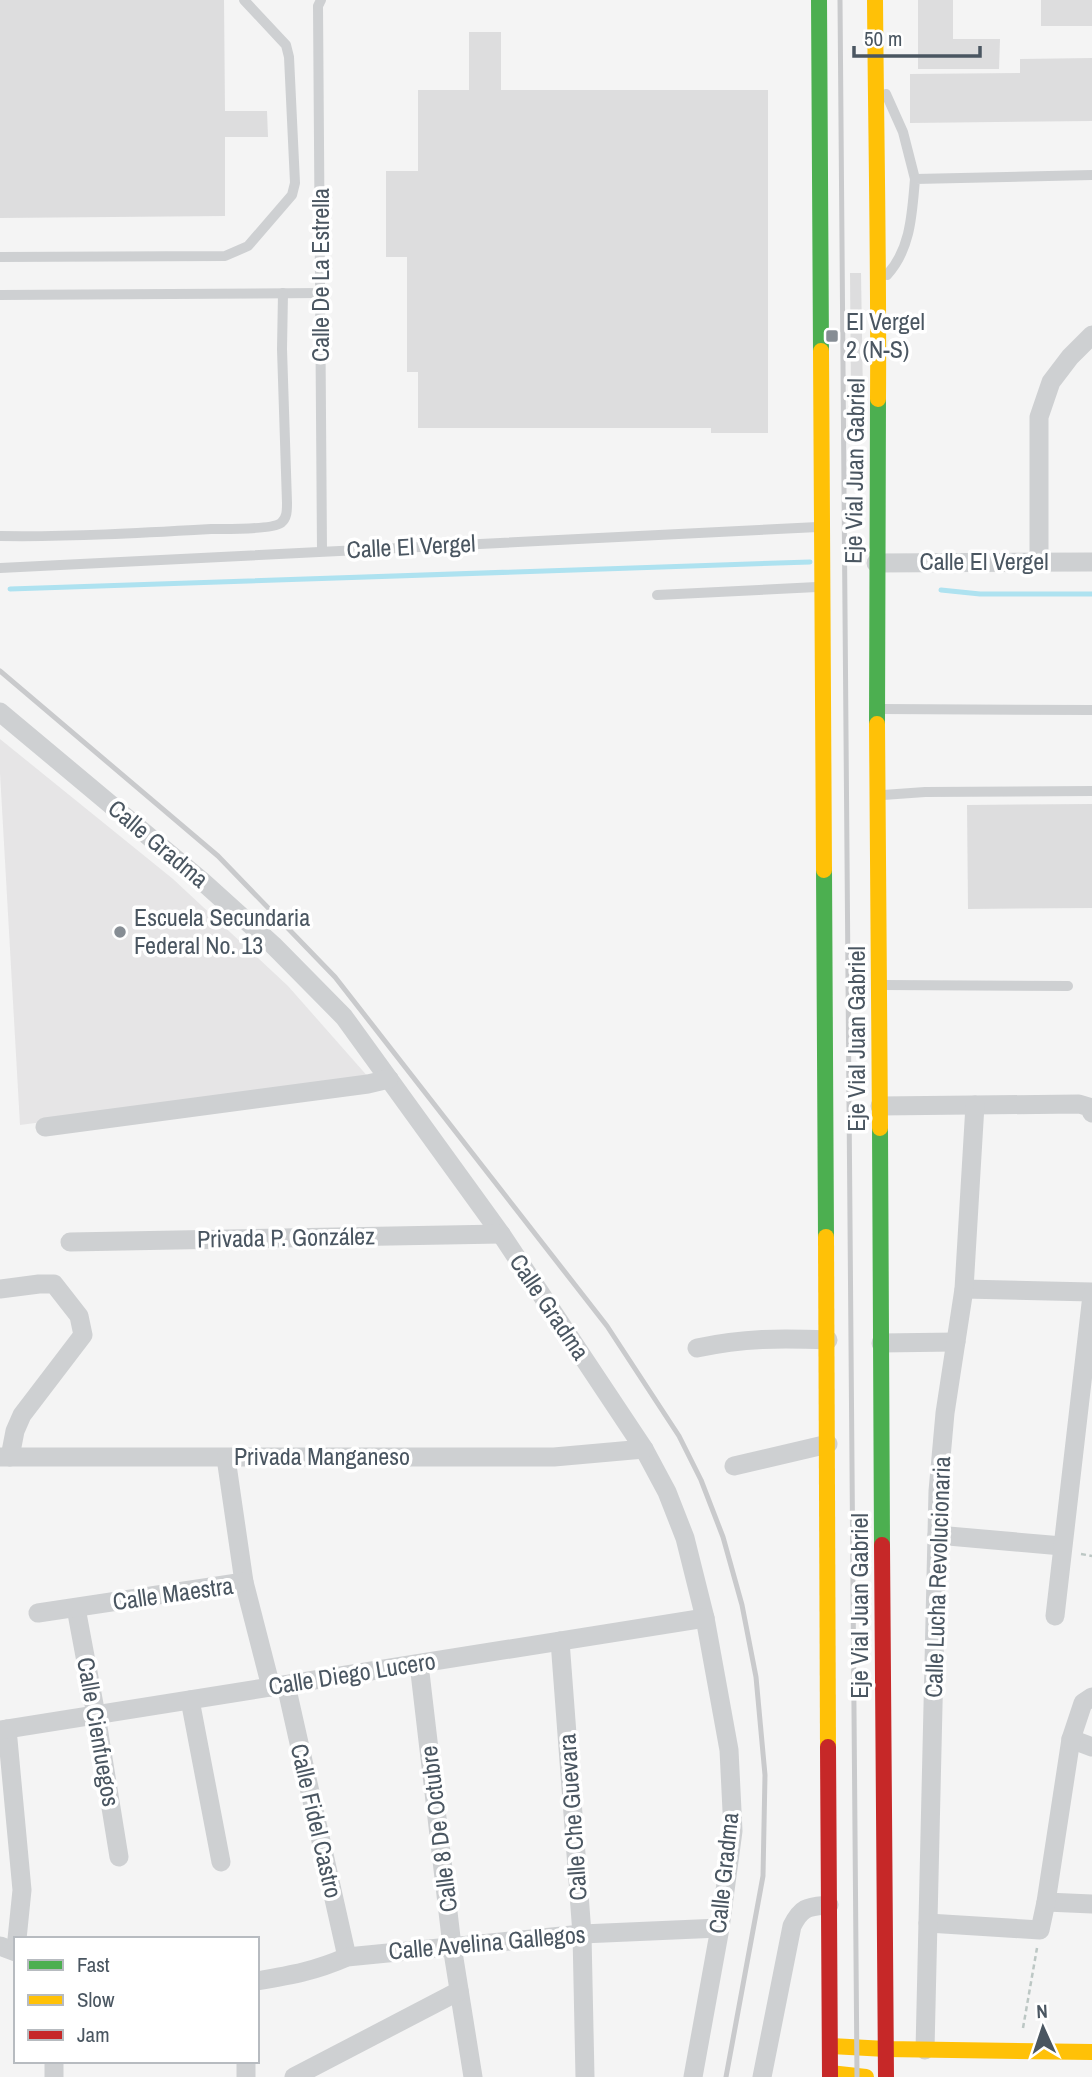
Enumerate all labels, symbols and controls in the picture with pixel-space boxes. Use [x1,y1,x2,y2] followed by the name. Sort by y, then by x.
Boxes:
[854,14,980,58] scale bar
[864,24,902,53] text: 50 m
[304,188,336,362] street label: Calle De La Estrella
[846,305,925,365] place label: El Vergel 2 (N-S)
[824,328,840,344] marker: El Vergel 2 (N-S)
[836,378,872,564] street label: Eje Vial Juan Gabriel
[346,527,476,565] street label: Calle El Vergel
[919,545,1049,577] street label: Calle El Vergel
[102,792,215,895] street label: Calle Gradma
[134,901,310,961] place label: Escuela Secundaria Federal No. 13
[112,924,128,940] marker: Escuela Secundaria Federal No. 13
[840,946,872,1132] street label: Eje Vial Juan Gabriel
[197,1219,375,1255] street label: Privada P. González
[503,1247,597,1366] street label: Calle Gradma
[234,1440,410,1472] street label: Privada Manganeso
[917,1456,957,1698] street label: Calle Lucha Revolucionaria
[843,1513,875,1699] street label: Eje Vial Juan Gabriel
[111,1569,235,1617] street label: Calle Maestra
[266,1644,438,1702] street label: Calle Diego Lucero
[70,1655,128,1809] street label: Calle Cienfuegos
[550,1732,594,1902] street label: Calle Che Guevara
[284,1740,350,1901] street label: Calle Fidel Castro
[412,1744,464,1914] street label: Calle 8 De Octubre
[701,1811,745,1935] street label: Calle Gradma
[387,1917,587,1967] street label: Calle Avelina Gallegos
[14,1937,259,2063] legend
[77,1950,110,1979] text: Fast
[77,1985,115,2014] text: Slow
[1008,1993,1078,2063] north arrow
[1036,1998,1048,2024] text: N
[77,2020,110,2049] text: Jam

